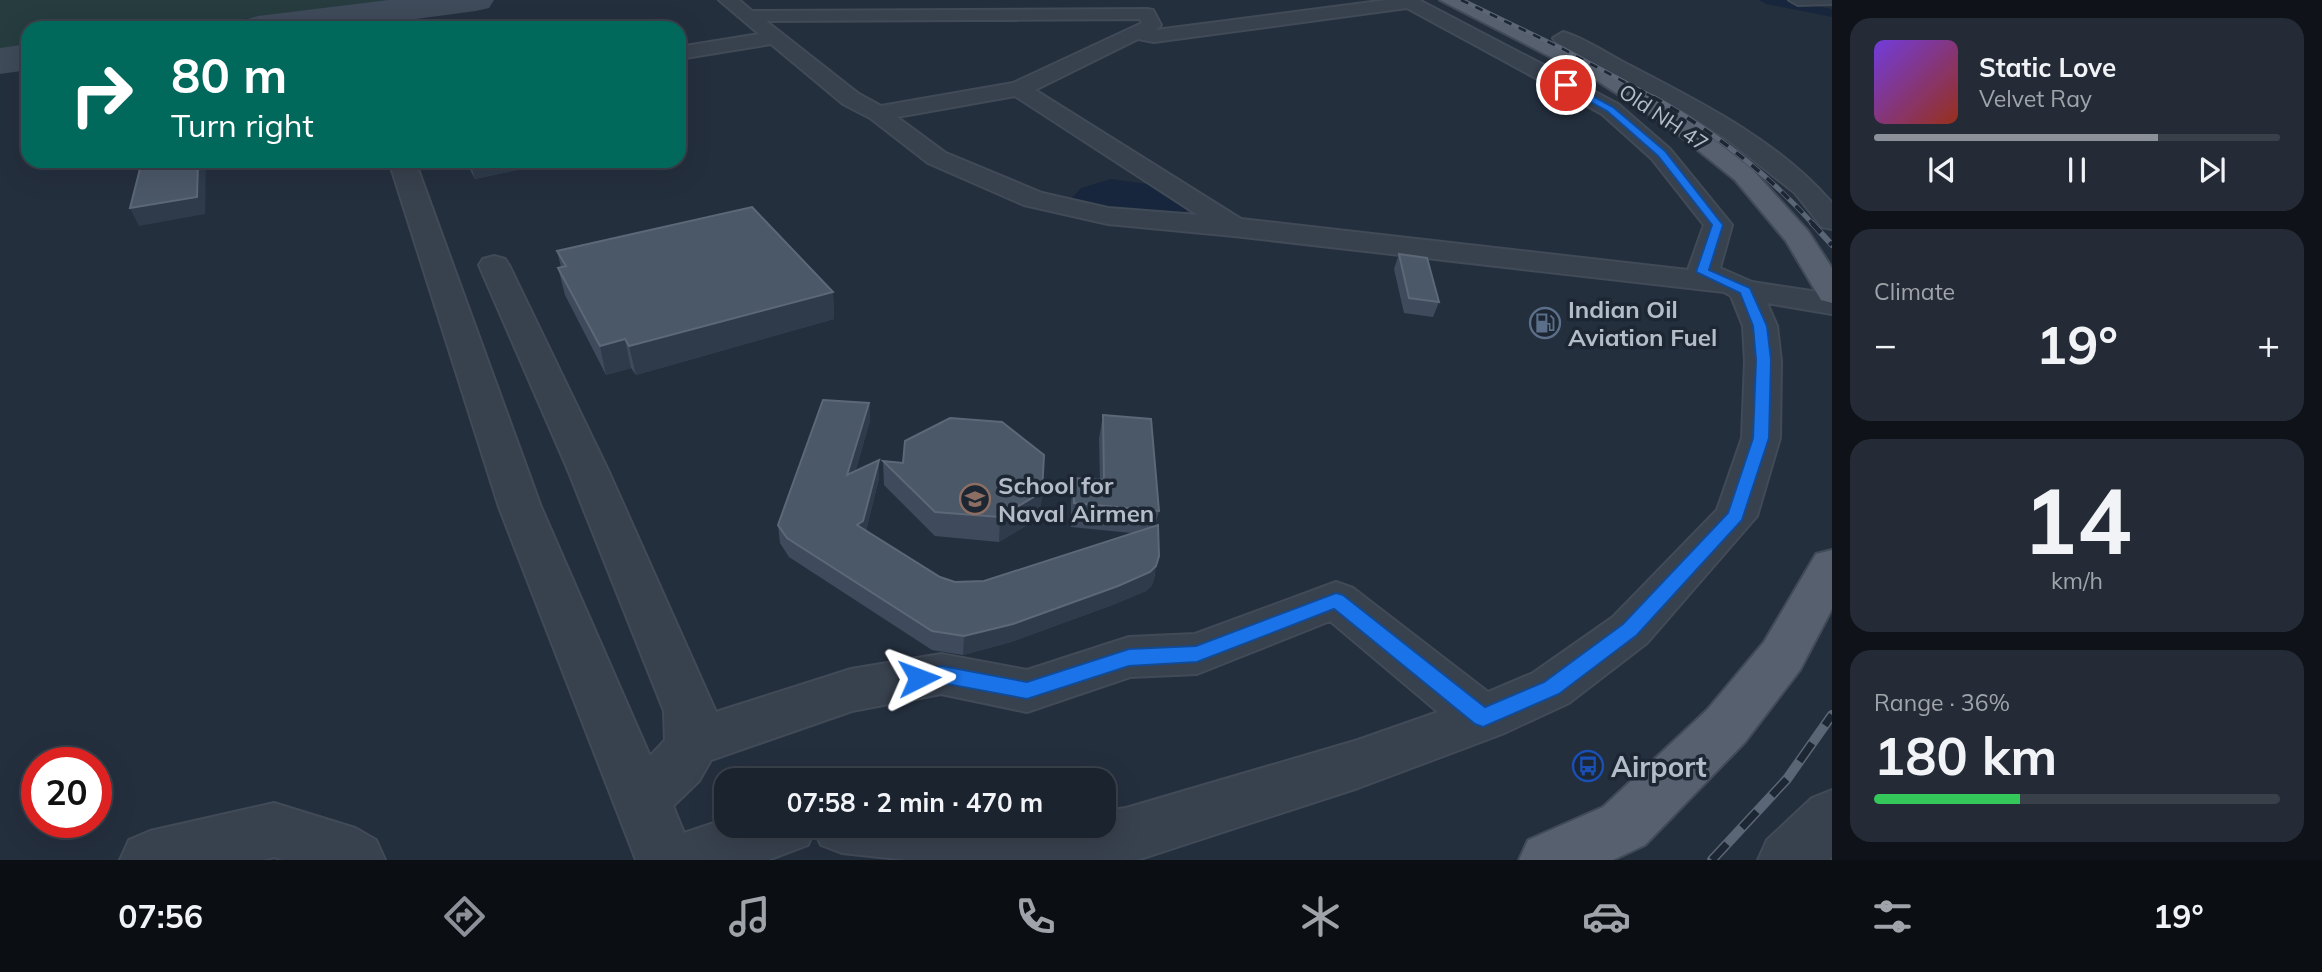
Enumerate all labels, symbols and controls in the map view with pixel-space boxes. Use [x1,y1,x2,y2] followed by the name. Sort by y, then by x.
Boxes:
[171,44,287,105] text: 80 m
[56,49,147,140] icon: right
[1979,51,2116,84] text: Static Love
[1536,55,1596,115] pin
[1547,66,1585,104] icon: arrive
[1615,78,1713,156] street label: Old NH 47
[1979,84,2092,113] text: Velvet Ray
[171,105,314,145] text: Turn right
[1923,151,1961,189] icon: previous
[2058,151,2096,189] icon: pause
[2193,151,2231,189] icon: next
[1874,277,1955,306] text: Climate
[1568,294,1717,352] place label: Indian Oil Aviation Fuel
[1528,306,1562,340] fuel station icon: Indian Oil Aviation Fuel
[2036,312,2118,377] text: 19°
[1874,320,1897,368] text: −
[2257,320,2280,368] text: +
[2022,463,2132,577] text: 14
[998,470,1154,528] place label: School for Naval Airmen
[958,482,992,516] school or university icon: School for Naval Airmen
[2051,566,2103,595] text: km/h
[882,641,956,715] position arrow
[1874,688,2010,717] text: Range · 36%
[1874,723,2057,788] text: 180 km
[21,747,112,838] speed limit sign: 20
[1571,749,1605,783] bus stop icon: Airport
[1611,749,1707,784] place label: Airport
[787,786,1043,819] text: 07:58 · 2 min · 470 m
[440,892,489,941] icon: directions
[725,892,774,941] icon: music
[1011,892,1060,941] icon: phone
[1296,892,1345,941] icon: climate
[1582,892,1631,941] icon: car
[1868,892,1917,941] icon: filters
[118,896,203,936] text: 07:56
[2153,896,2204,936] text: 19°

